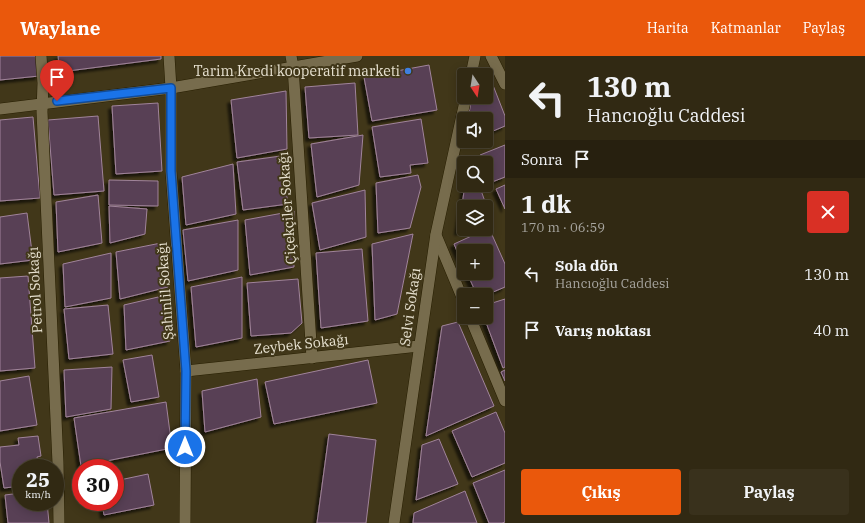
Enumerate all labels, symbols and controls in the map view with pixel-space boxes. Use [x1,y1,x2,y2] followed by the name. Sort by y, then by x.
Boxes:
[20,16,101,40] text: Waylane
[647,19,689,37] text: Harita
[711,19,781,37] text: Katmanlar
[803,19,845,37] text: Paylaş
[40,60,74,101] pin
[194,62,400,80] place label: Tarim Kredi kooperatif marketi
[46,66,68,88] icon: arrive
[403,66,413,76] marker: Tarim Kredi kooperatif marketi
[457,68,493,104] north arrow
[457,68,493,324] map controls
[587,68,671,105] text: 130 m
[521,72,573,124] icon: left
[587,104,746,127] text: Hancıoğlu Caddesi
[457,112,493,148] button: sound
[571,148,593,170] icon: arrive
[521,150,563,169] text: Sonra
[274,151,300,265] street label: Çiçekçiler Sokağı
[457,156,493,192] button: search
[521,188,571,220] text: 1 dk
[807,191,849,233] button: close
[457,200,493,236] button: layers
[521,219,605,236] text: 170 m · 06:59
[153,241,177,341] street label: Şahinlil Sokağı
[457,244,493,280] button: +
[24,246,46,334] street label: Petrol Sokağı
[555,256,618,275] text: Sola dön
[521,263,543,285] icon: left
[804,265,849,284] text: 130 m
[396,267,424,347] street label: Selvi Sokağı
[555,275,669,292] text: Hancıoğlu Caddesi
[457,288,493,324] button: −
[521,319,543,341] icon: arrive
[555,321,651,340] text: Varış noktası
[813,321,849,340] text: 40 m
[253,330,349,358] street label: Zeybek Sokağı
[164,426,206,468] position arrow
[72,459,124,511] speed limit sign: 30
[26,466,50,493] text: 25
[521,469,681,515] button: Çıkış
[689,469,849,515] button: Paylaş
[25,488,51,501] text: km/h

